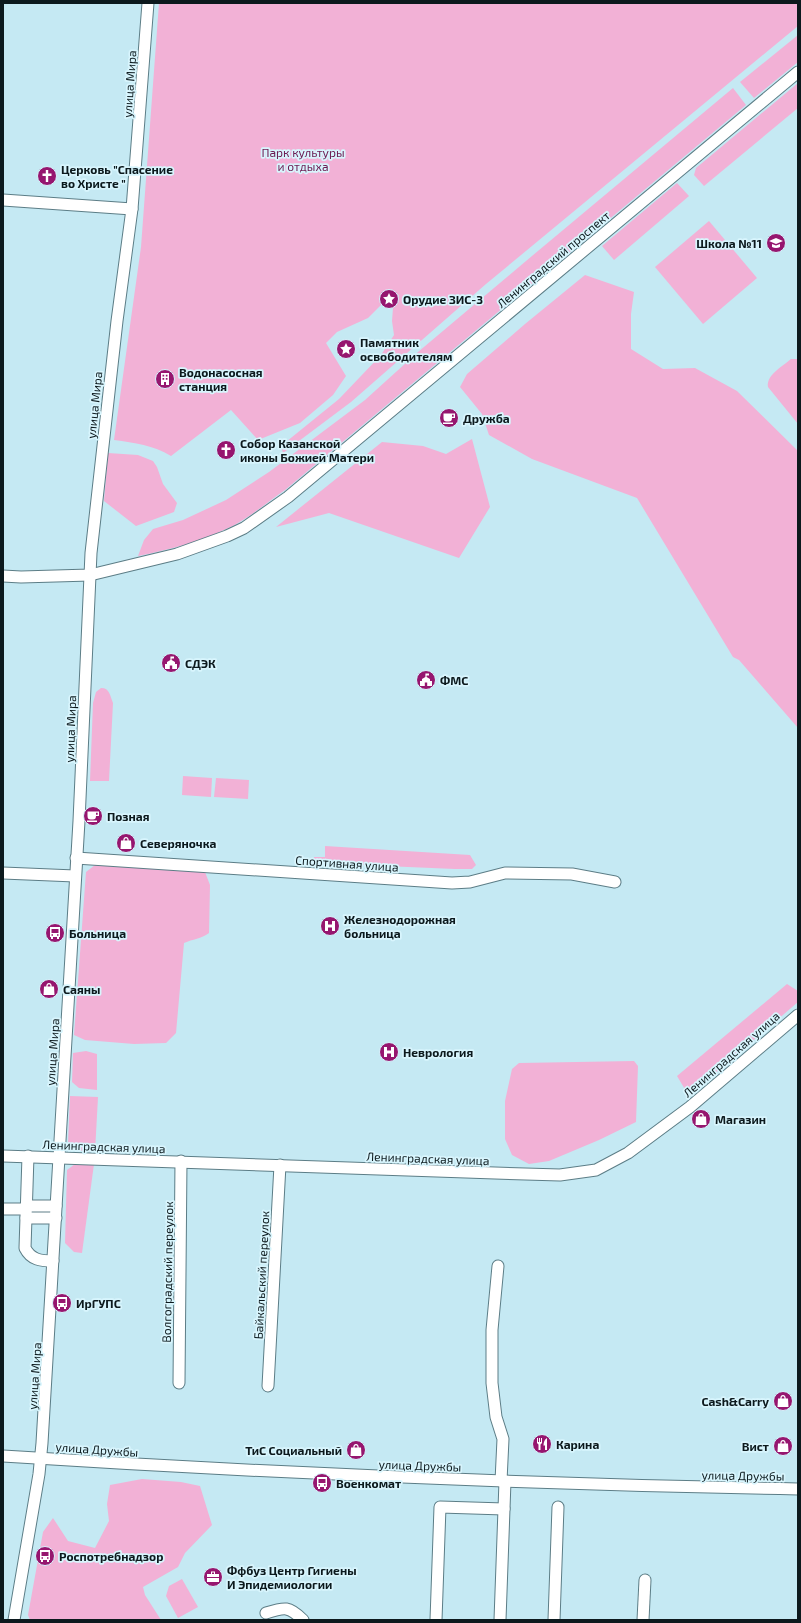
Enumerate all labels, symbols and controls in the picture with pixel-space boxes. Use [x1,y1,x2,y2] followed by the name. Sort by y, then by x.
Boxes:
[120,50,139,118] street label: улица Мира
[261,145,345,173] park label: Парк культуры и отдыха
[61,162,173,190] place label: Церковь "Спасение во Христе "
[36,165,58,187] church icon: Церковь "Спасение во Христе "
[494,208,612,310] street label: Ленинградский проспект
[765,232,787,254] school or university icon: Школа №11
[696,236,762,250] place label: Школа №11
[378,288,400,310] place icon: Орудие ЗИС-3
[403,292,483,306] place label: Орудие ЗИС-3
[360,335,452,363] place label: Памятник освободителям
[335,338,357,360] place icon: Памятник освободителям
[179,365,263,393] place label: Водонасосная станция
[154,368,176,390] building icon: Водонасосная станция
[84,371,105,439] street label: улица Мира
[438,407,460,429] cafe icon: Дружба
[463,411,510,425] place label: Дружба
[240,436,374,464] place label: Собор Казанской иконы Божией Матери
[215,439,237,461] church icon: Собор Казанской иконы Божией Матери
[160,652,182,674] public building icon: СДЭК
[185,656,216,670] place label: СДЭК
[415,669,437,691] public building icon: ФМС
[440,673,468,687] place label: ФМС
[62,695,79,763] street label: улица Мира
[82,805,104,827] cafe icon: Позная
[107,809,150,823] place label: Позная
[115,832,137,854] shop icon: Северяночка
[140,836,216,850] place label: Северяночка
[295,852,399,875] street label: Спортивная улица
[344,912,456,940] place label: Железнодорожная больница
[319,915,341,937] hospital icon: Железнодорожная больница
[44,922,66,944] bus stop icon: Больница
[69,926,126,940] place label: Больница
[38,978,60,1000] shop icon: Саяны
[63,982,100,996] place label: Саяны
[680,1008,783,1100] street label: Ленинградская улица
[43,1018,62,1086] street label: улица Мира
[378,1041,400,1063] hospital icon: Неврология
[403,1045,473,1059] place label: Неврология
[690,1108,712,1130] shop icon: Магазин
[715,1112,766,1126] place label: Магазин
[42,1137,166,1156] street label: Ленинградская улица
[366,1149,490,1168] street label: Ленинградская улица
[159,1201,176,1343] street label: Волгоградский переулок
[251,1210,272,1340] street label: Байкальский переулок
[51,1292,73,1314] bus stop icon: ИрГУПС
[76,1296,121,1310] place label: ИрГУПС
[25,1342,44,1410] street label: улица Мира
[772,1390,794,1412] shop icon: Cash&Carry
[701,1394,769,1409] place label: Cash&Carry
[531,1433,553,1455] restaurant icon: Карина
[772,1435,794,1457] shop icon: Вист
[556,1437,599,1451] place label: Карина
[55,1439,139,1460] street label: улица Дружбы
[345,1439,367,1461] shop icon: ТиС Социальный
[742,1439,769,1453] place label: Вист
[245,1443,342,1457] place label: ТиС Социальный
[378,1457,462,1474] street label: улица Дружбы
[701,1467,785,1484] street label: улица Дружбы
[311,1472,333,1494] bus stop icon: Военкомат
[336,1476,401,1490] place label: Военкомат
[34,1545,56,1567] bus stop icon: Роспотребнадзор
[59,1549,163,1563] place label: Роспотребнадзор
[227,1563,357,1591] place label: Ффбуз Центр Гигиены И Эпидемиологии
[202,1566,224,1588] office icon: Ффбуз Центр Гигиены И Эпидемиологии

